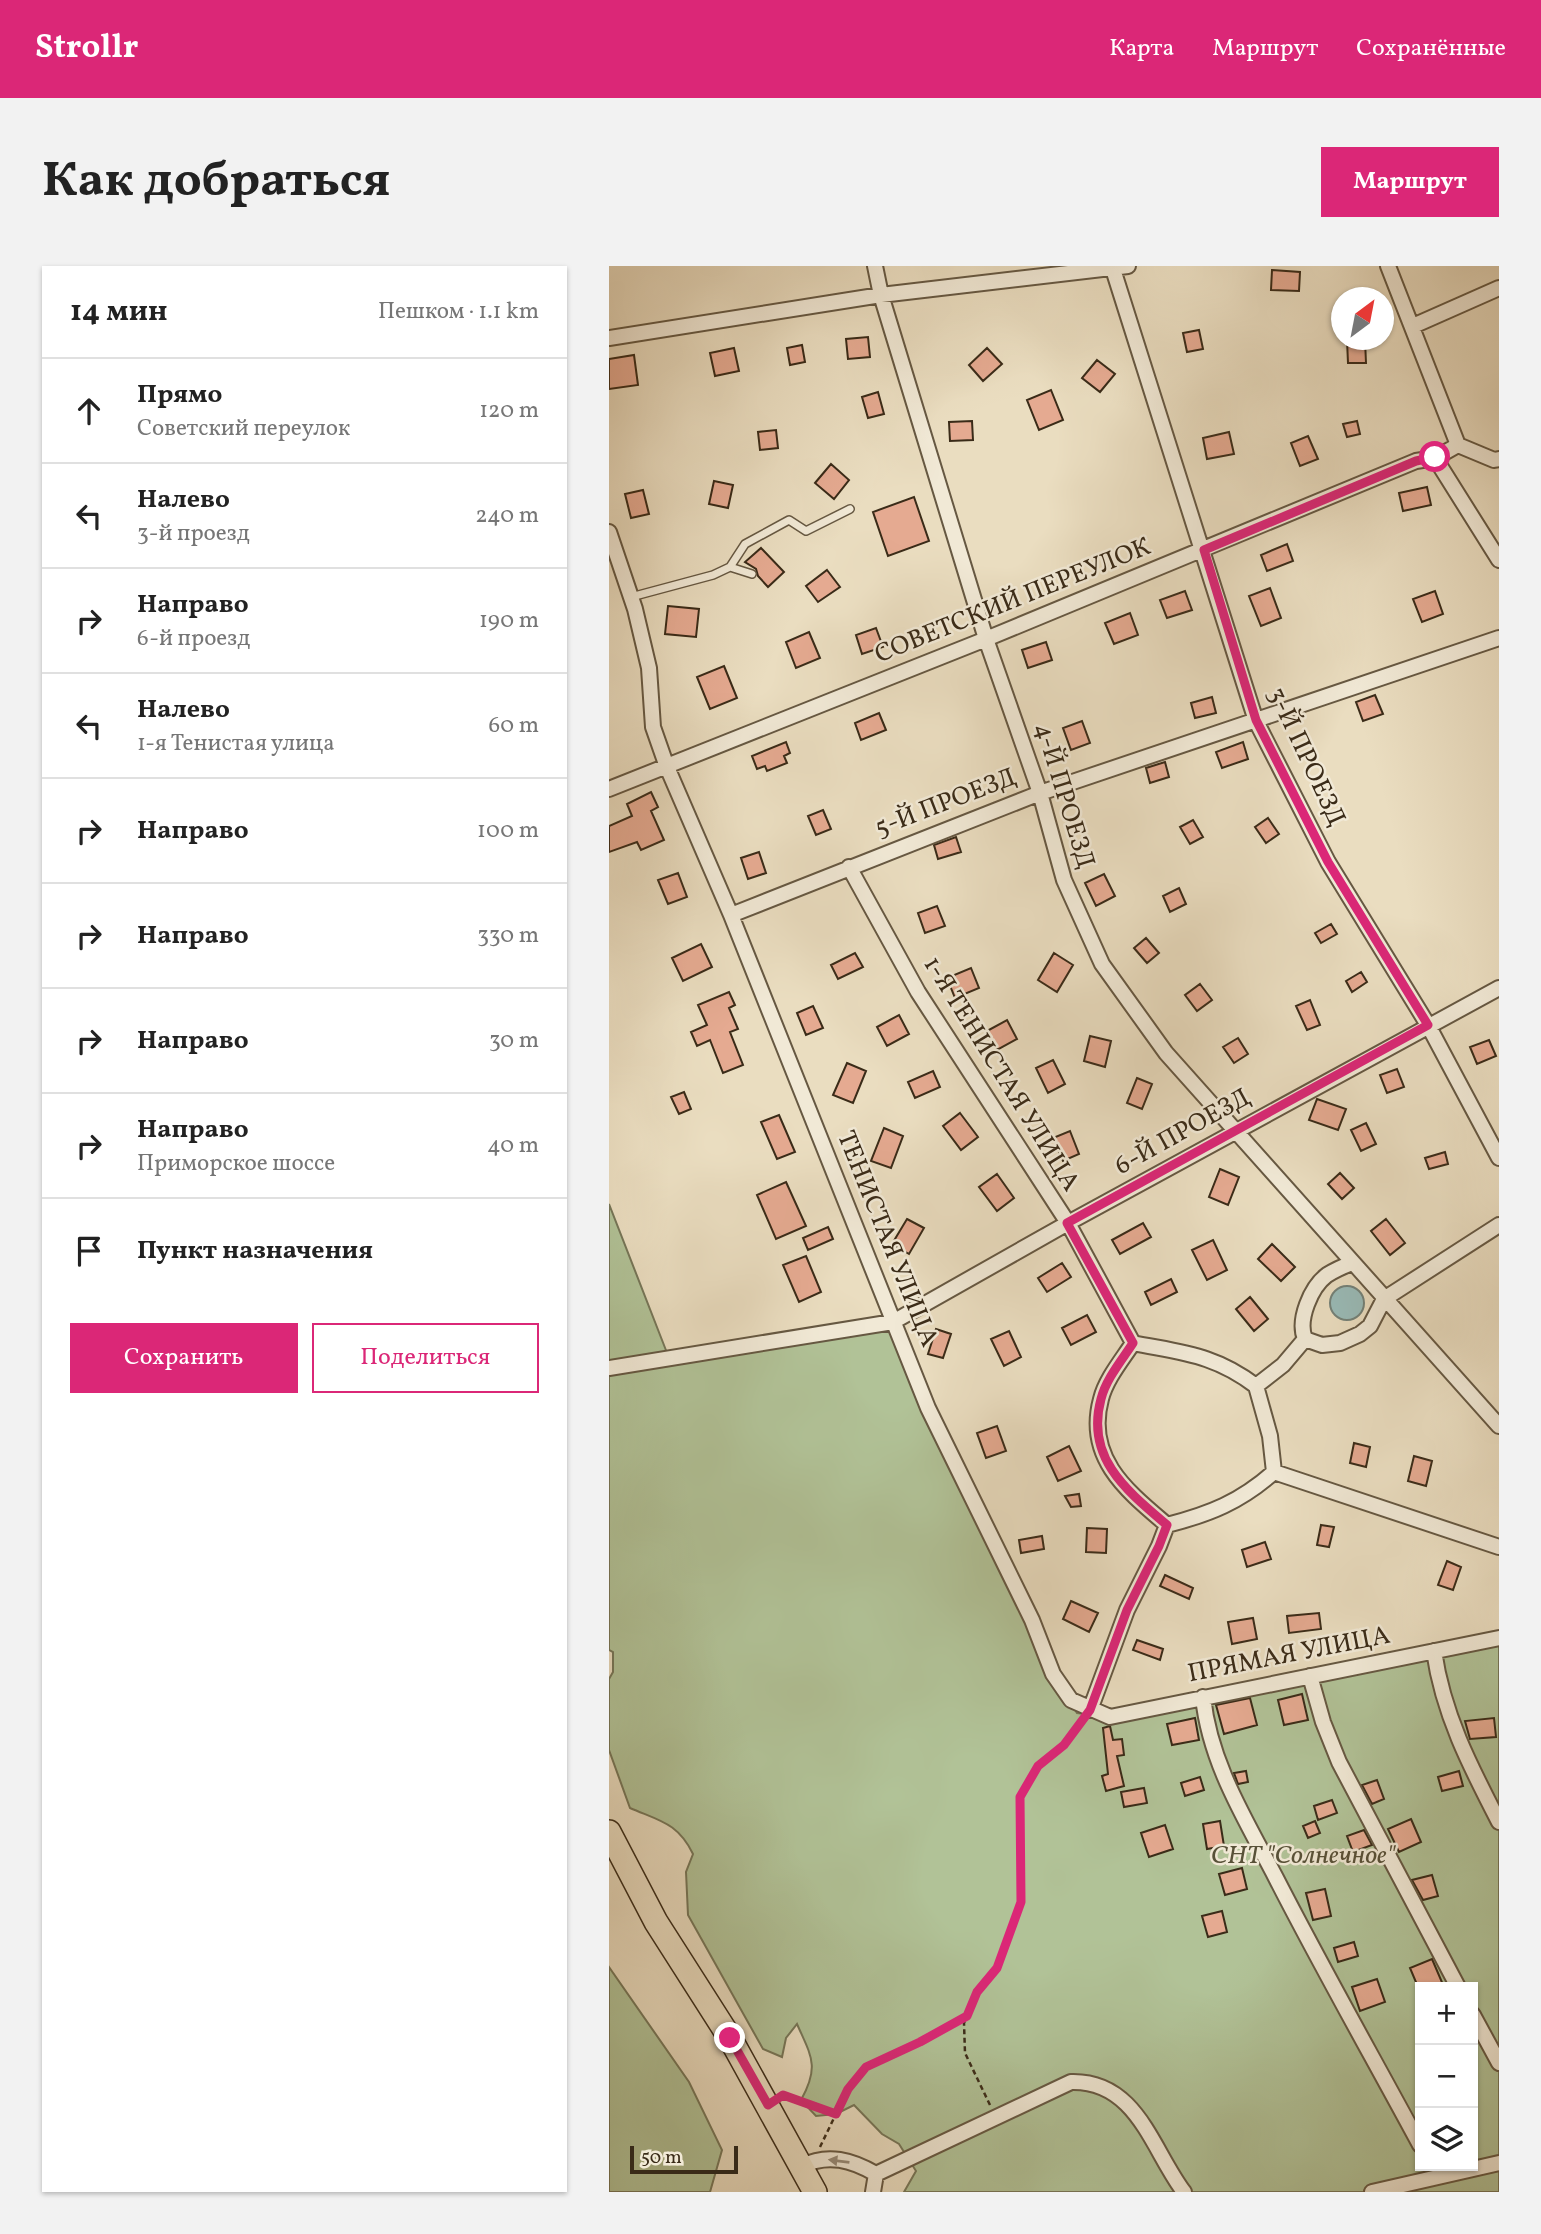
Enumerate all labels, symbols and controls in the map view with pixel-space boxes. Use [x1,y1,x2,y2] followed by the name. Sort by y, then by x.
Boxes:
[35,26,138,72] text: Strollr
[1109,32,1174,66] text: Карта
[1212,32,1318,66] text: Маршрут
[1356,32,1506,66] text: Сохранённые
[1321,147,1499,217] button: Маршрут
[42,148,390,217] text: Как добраться
[1331,287,1394,350] north arrow
[70,291,168,333] text: 14 мин
[378,296,539,328] text: Пешком · 1.1 km
[137,377,222,413] text: Прямо
[70,392,108,430] icon: ahead
[479,395,539,427] text: 120 m
[137,413,350,445] text: Советский переулок
[1419,441,1450,472] route start
[137,482,230,518] text: Налево
[70,497,108,535] icon: left
[475,500,539,532] text: 240 m
[137,518,250,550] text: 3-й проезд
[870,529,1157,673] street label: СОВЕТСКИЙ ПЕРЕУЛОК
[137,587,249,623] text: Направо
[70,602,108,640] icon: right
[479,605,539,637] text: 190 m
[137,623,250,655] text: 6-й проезд
[1258,681,1354,833] street label: 3-Й ПРОЕЗД
[137,692,230,728] text: Налево
[70,707,108,745] icon: left
[489,710,539,742] text: 60 m
[1025,718,1103,874] street label: 4-Й ПРОЕЗД
[137,728,335,760] text: 1-я Тенистая улица
[870,759,1022,847] street label: 5-Й ПРОЕЗД
[70,812,108,850] icon: right
[137,813,249,849] text: Направо
[477,815,539,847] text: 100 m
[70,917,108,955] icon: right
[137,918,249,954] text: Направо
[477,920,539,952] text: 330 m
[914,949,1088,1199] street label: 1-Я ТЕНИСТАЯ УЛИЦА
[70,1022,108,1060] icon: right
[137,1023,249,1059] text: Направо
[489,1025,539,1057] text: 30 m
[1108,1080,1258,1184] street label: 6-Й ПРОЕЗД
[137,1112,249,1148] text: Направо
[827,1126,947,1352] street label: ТЕНИСТАЯ УЛИЦА
[70,1127,108,1165] icon: right
[487,1130,539,1162] text: 40 m
[137,1148,335,1180] text: Приморское шоссе
[70,1232,108,1270] icon: arrive
[137,1233,373,1269] text: Пункт назначения
[70,1323,298,1393] button: Сохранить
[312,1323,539,1393] button: Поделиться
[1185,1618,1393,1692] street label: ПРЯМАЯ УЛИЦА
[1211,1838,1397,1874] park label: СНТ "Солнечное"
[1415,1982,1478,2171] map controls
[1415,1982,1478,2045] button: +
[714,2022,745,2053] route end
[1415,2045,1478,2108] button: −
[1415,2108,1478,2171] button: layers
[630,2143,739,2175] scale bar
[641,2145,682,2171] text: 50 m
[828,2155,850,2166] one-way arrow

